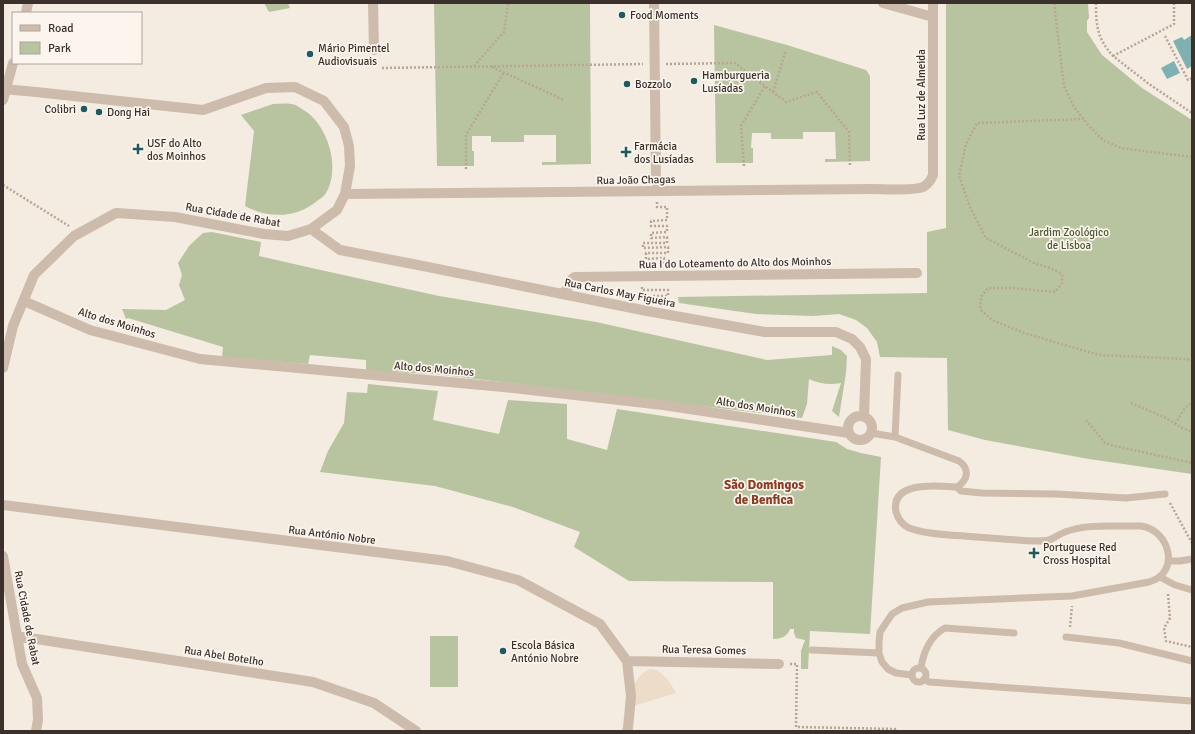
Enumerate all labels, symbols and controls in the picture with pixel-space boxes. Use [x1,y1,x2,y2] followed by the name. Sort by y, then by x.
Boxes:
[630,9,699,22] place label: Food Moments
[617,10,627,20] marker: Food Moments
[12,12,142,64] legend
[48,21,74,36] text: Road
[48,41,71,56] text: Park
[318,42,390,68] place label: Mário Pimentel Audiovisuais
[305,49,315,59] marker: Mário Pimentel Audiovisuais
[915,49,928,141] street label: Rua Luz de Almeida
[702,69,770,95] place label: Hamburgueria Lusíadas
[689,76,699,86] marker: Hamburgueria Lusíadas
[635,78,672,91] place label: Bozzolo
[622,79,632,89] marker: Bozzolo
[45,103,76,116] place label: Colibri
[79,104,89,114] marker: Colibri
[107,106,150,119] place label: Dong Hai
[94,107,104,117] marker: Dong Hai
[147,137,206,163] place label: USF do Alto dos Moinhos
[634,140,694,166] place label: Farmácia dos Lusíadas
[132,143,144,155] marker: USF do Alto dos Moinhos
[621,147,631,157] marker: Farmácia dos Lusíadas
[596,173,676,187] street label: Rua João Chagas
[185,200,282,230] street label: Rua Cidade de Rabat
[1029,226,1109,252] park label: Jardim Zoológico de Lisboa
[639,255,832,271] street label: Rua I do Loteamento do Alto dos Moinhos
[563,276,677,310] street label: Rua Carlos May Figueira
[77,305,158,341] street label: Alto dos Moinhos
[393,359,475,379] street label: Alto dos Moinhos
[715,394,797,420] street label: Alto dos Moinhos
[724,477,804,508] district label: São Domingos de Benfica
[288,523,376,547] street label: Rua António Nobre
[1043,541,1117,567] place label: Portuguese Red Cross Hospital
[1028,547,1040,559] marker: Portuguese Red Cross Hospital
[11,570,43,667] street label: Rua Cidade de Rabat
[511,639,579,665] place label: Escola Básica António Nobre
[183,643,265,669] street label: Rua Abel Botelho
[662,643,746,657] street label: Rua Teresa Gomes
[498,646,508,656] marker: Escola Básica António Nobre

